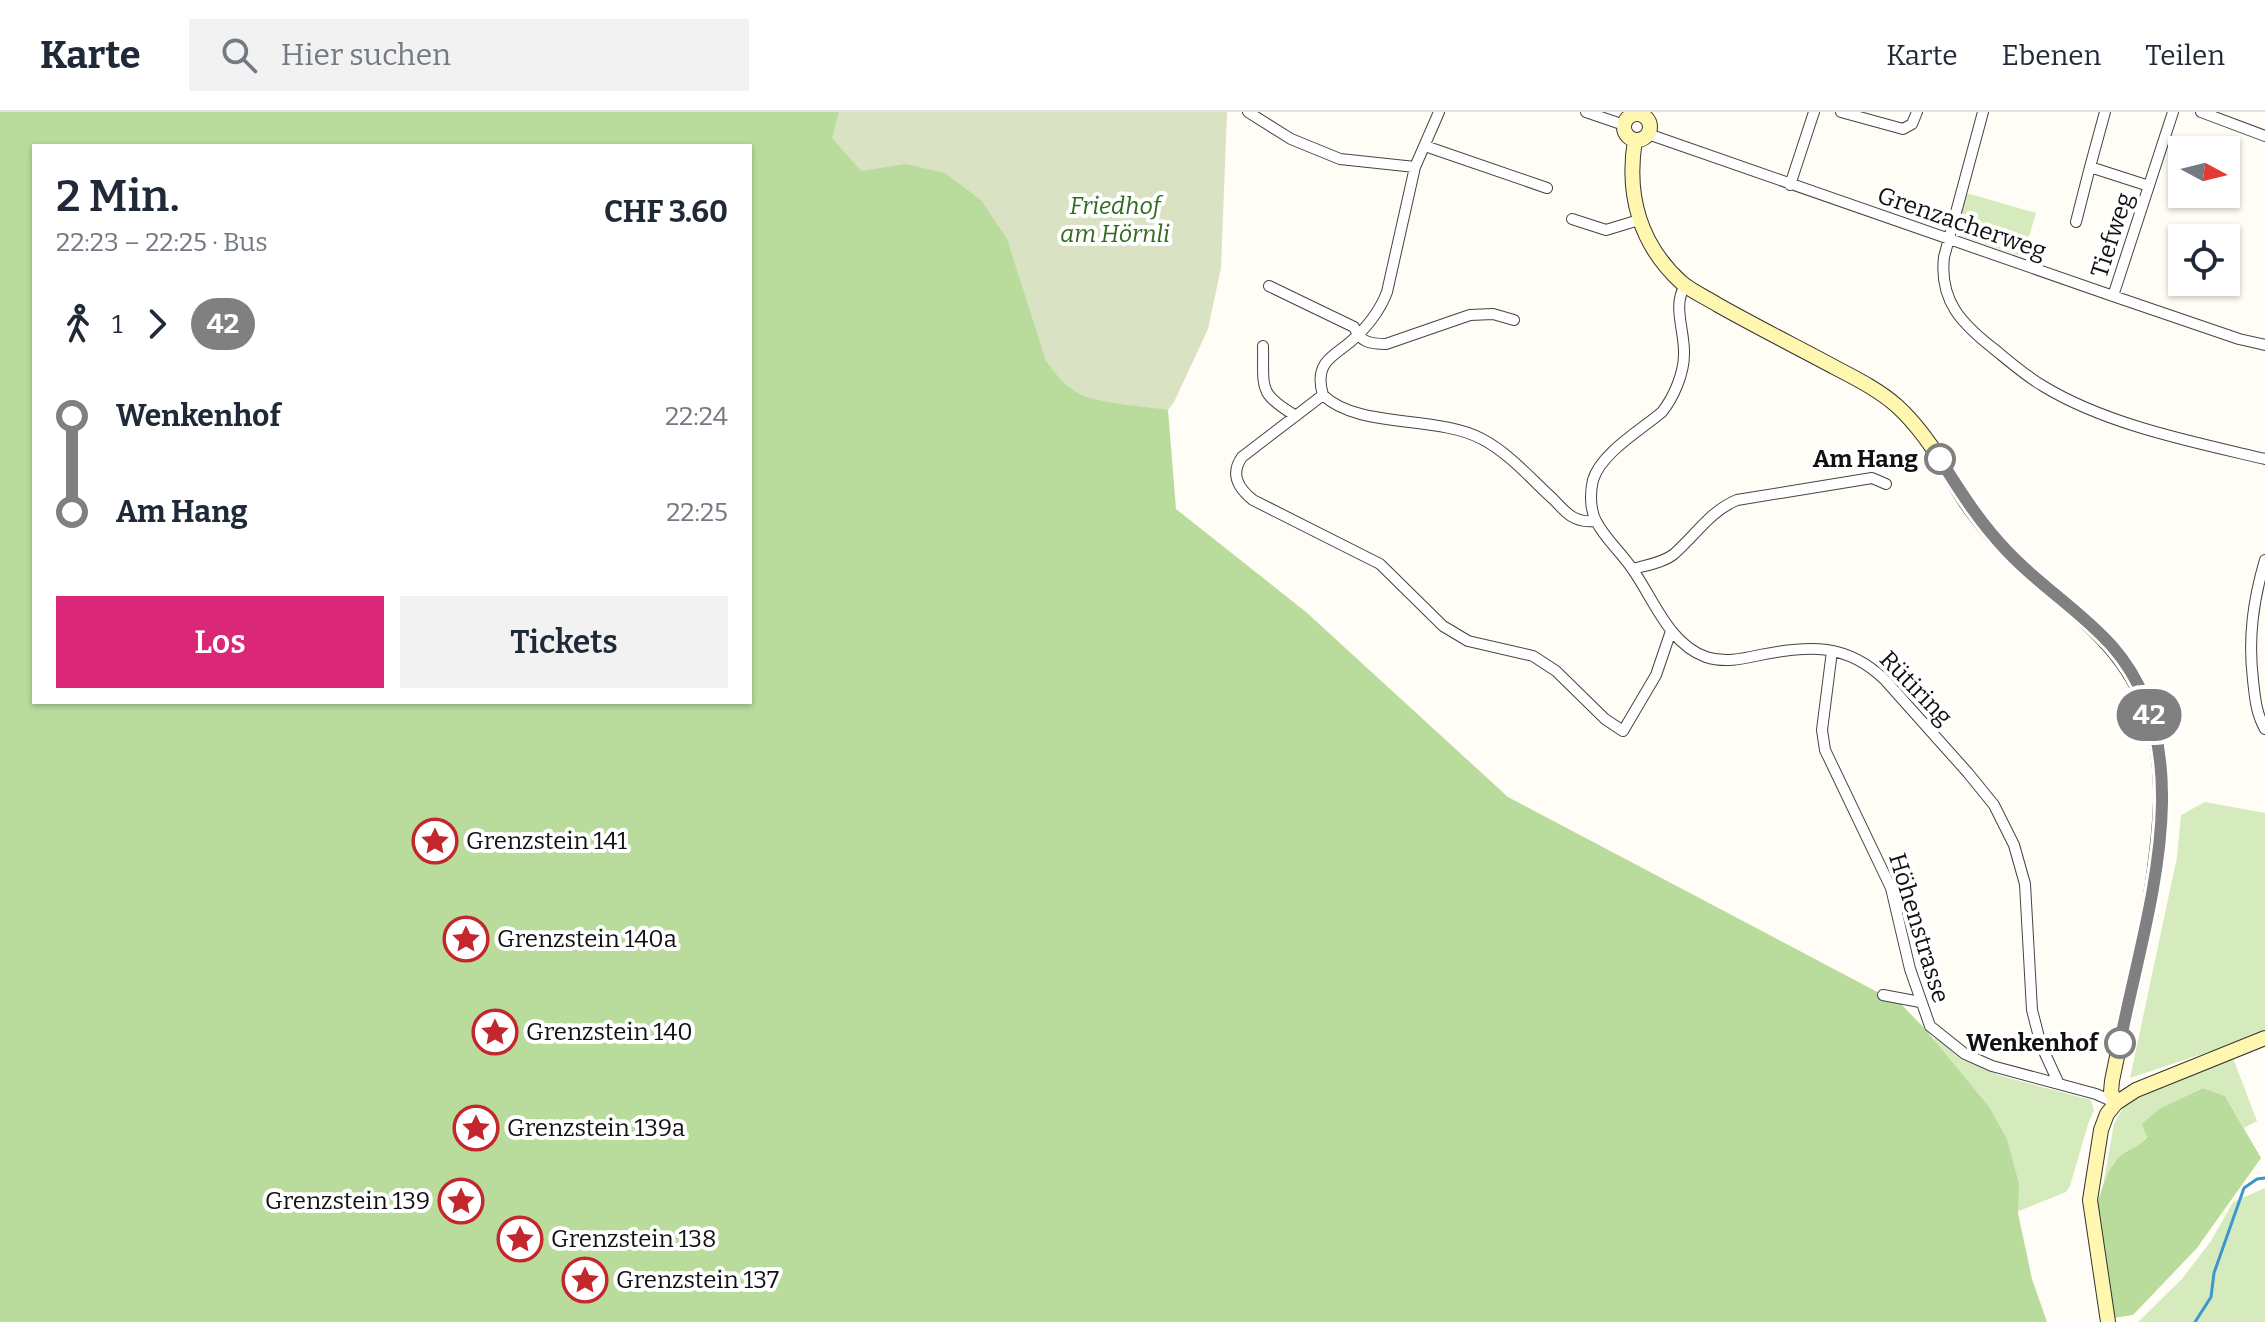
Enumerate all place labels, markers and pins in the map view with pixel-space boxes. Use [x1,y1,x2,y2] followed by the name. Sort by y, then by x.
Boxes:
[1925,444,1955,474] marker: Am Hang
[1813,445,1918,473] place label: Am Hang
[411,817,459,865] place icon: Grenzstein 141
[466,827,627,855] place label: Grenzstein 141
[442,915,490,963] place icon: Grenzstein 140a
[497,925,677,953] place label: Grenzstein 140a
[471,1008,519,1056] place icon: Grenzstein 140
[526,1018,693,1046] place label: Grenzstein 140
[2105,1028,2135,1058] marker: Wenkenhof
[1966,1029,2100,1057] place label: Wenkenhof
[452,1104,500,1152] place icon: Grenzstein 139a
[507,1114,685,1142] place label: Grenzstein 139a
[437,1177,485,1225] place icon: Grenzstein 139
[265,1187,430,1215] place label: Grenzstein 139
[496,1215,544,1263] place icon: Grenzstein 138
[551,1225,716,1253] place label: Grenzstein 138
[561,1256,609,1304] place icon: Grenzstein 137
[616,1266,779,1294] place label: Grenzstein 137

